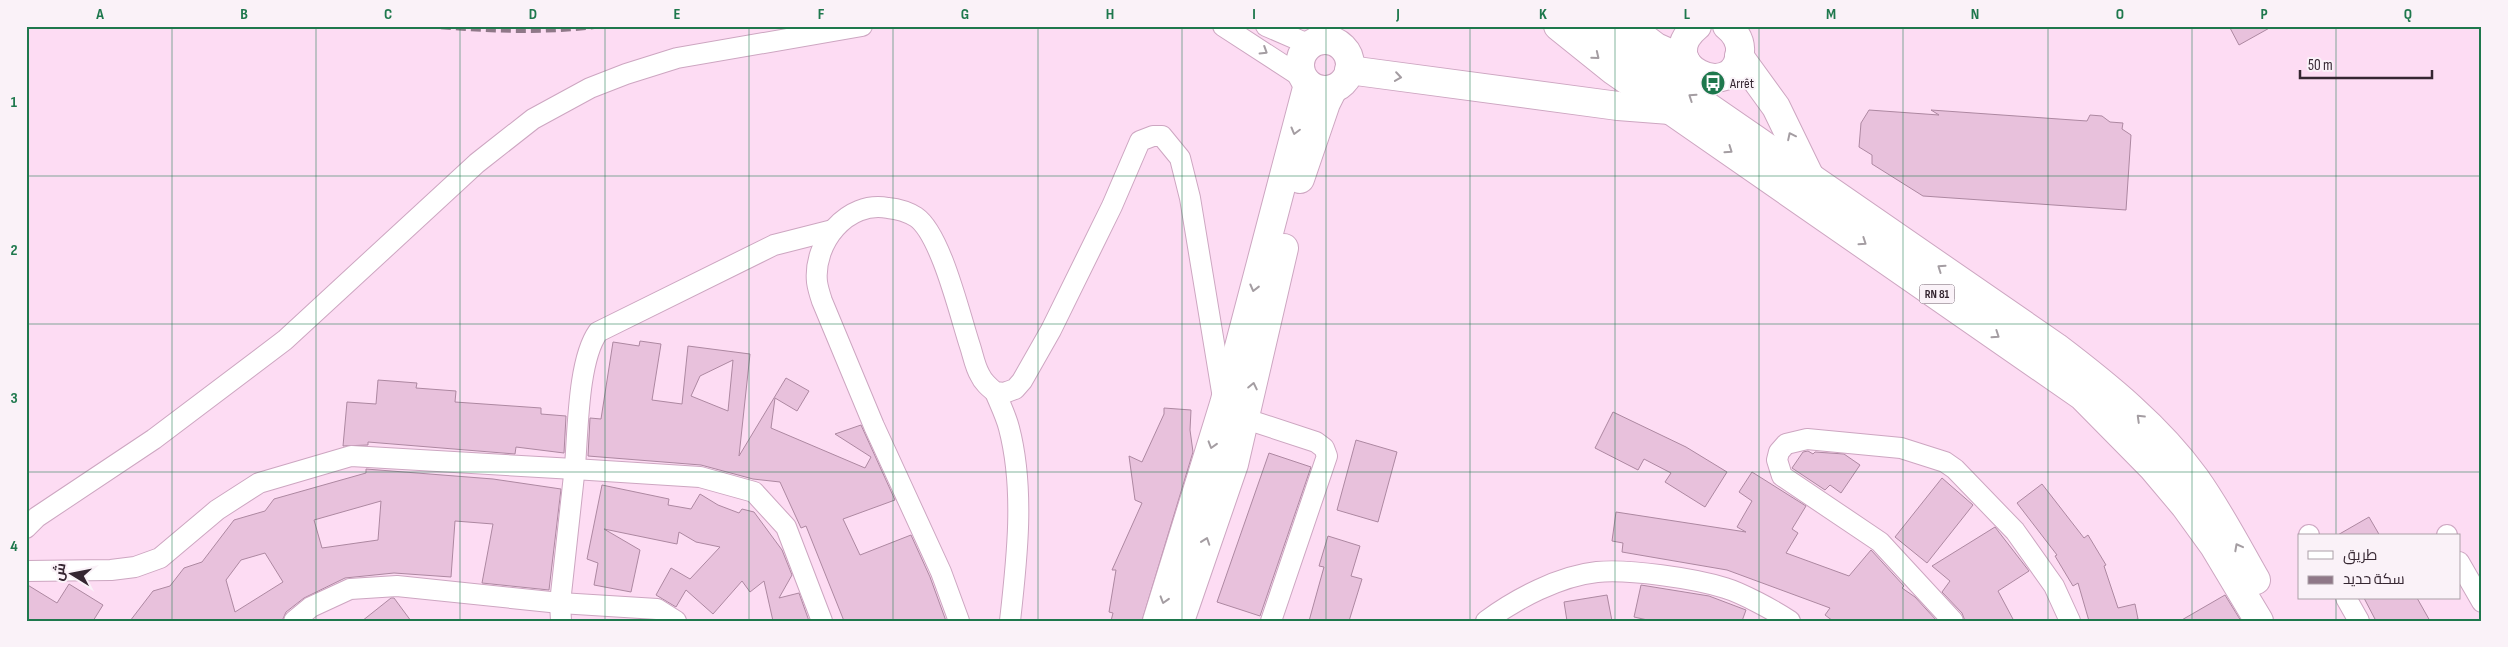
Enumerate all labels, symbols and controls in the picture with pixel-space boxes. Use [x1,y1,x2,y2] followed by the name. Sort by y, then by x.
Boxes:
[95,5,104,24] text: A
[240,5,248,24] text: B
[384,5,392,24] text: C
[529,5,537,24] text: D
[674,5,681,24] text: E
[818,5,825,24] text: F
[961,5,969,24] text: G
[1106,5,1114,24] text: H
[1252,5,1256,24] text: I
[1395,5,1400,24] text: J
[1539,5,1547,24] text: K
[1684,5,1691,24] text: L
[1826,5,1836,24] text: M
[1971,5,1979,24] text: N
[2116,5,2124,24] text: O
[2260,5,2268,24] text: P
[2404,5,2412,24] text: Q
[1259,45,1268,55] one-way arrow
[2300,48,2433,80] scale bar
[1590,51,1599,59] one-way arrow
[2308,56,2333,75] text: 50 m
[1700,70,1726,96] bus stop icon: Arrêt
[1393,71,1402,81] one-way arrow
[1729,75,1754,92] place label: Arrêt
[11,93,18,112] text: 1
[1688,94,1698,103] one-way arrow
[1290,126,1301,135] one-way arrow
[1787,133,1797,142] one-way arrow
[1723,144,1732,153] one-way arrow
[1857,236,1866,245] one-way arrow
[10,241,18,260] text: 2
[1937,265,1947,274] one-way arrow
[1250,284,1260,292] one-way arrow
[1920,284,1954,304] road number: RN 81
[1990,329,2000,338] one-way arrow
[1247,381,1258,390] one-way arrow
[10,389,18,408] text: 3
[2137,415,2146,424] one-way arrow
[1207,440,1217,449] one-way arrow
[2298,534,2460,600] legend
[10,537,18,556] text: 4
[1201,538,1211,546] one-way arrow
[2234,544,2244,553] one-way arrow
[2343,546,2377,565] text: طريق
[48,550,98,600] north arrow
[50,561,70,582] text: ش
[2343,570,2405,589] text: سكة حديد
[1159,596,1169,604] one-way arrow

